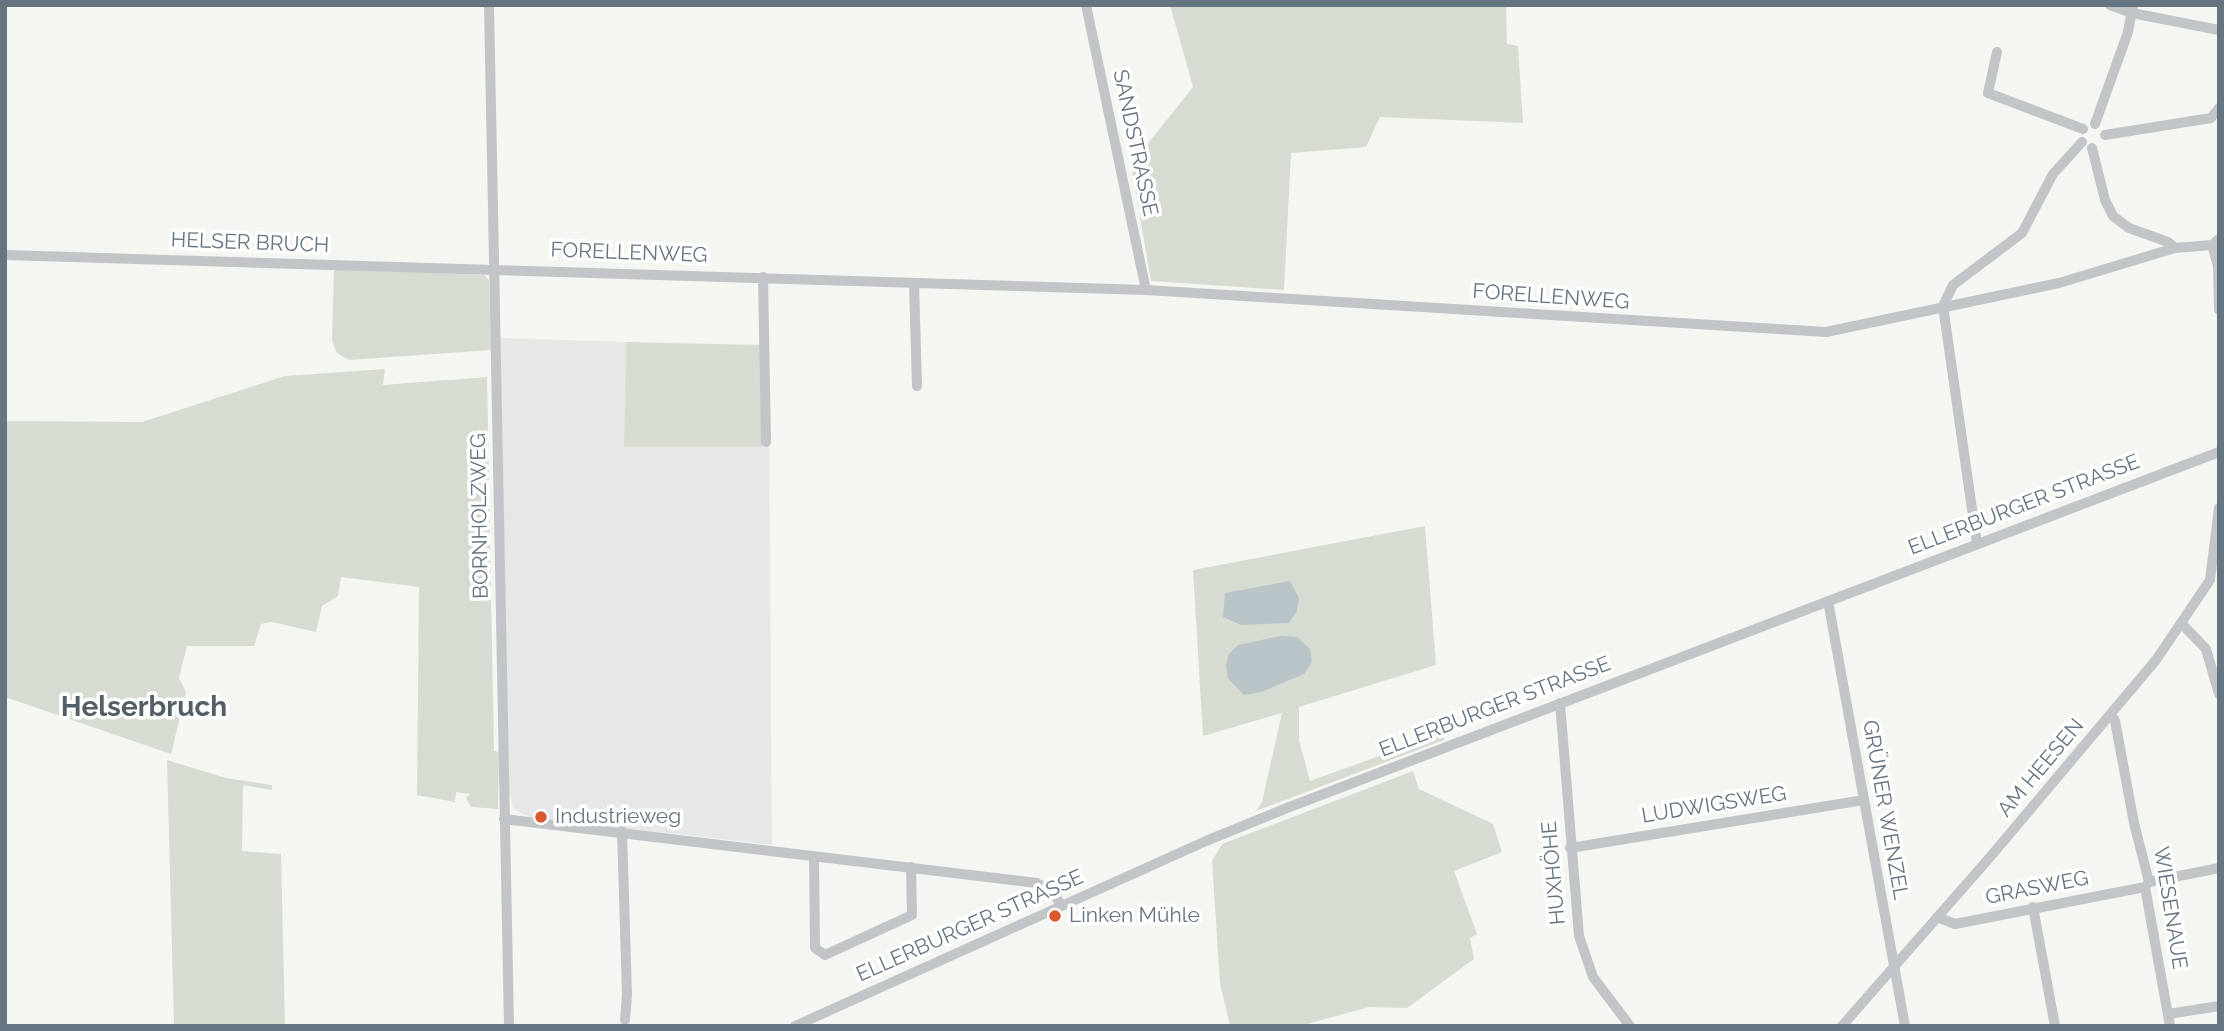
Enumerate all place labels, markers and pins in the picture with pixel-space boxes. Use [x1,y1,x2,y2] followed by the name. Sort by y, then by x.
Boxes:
[555,804,681,830] place label: Industrieweg
[533,809,549,825] marker: Industrieweg
[1069,903,1200,929] place label: Linken Mühle
[1047,908,1063,924] marker: Linken Mühle

